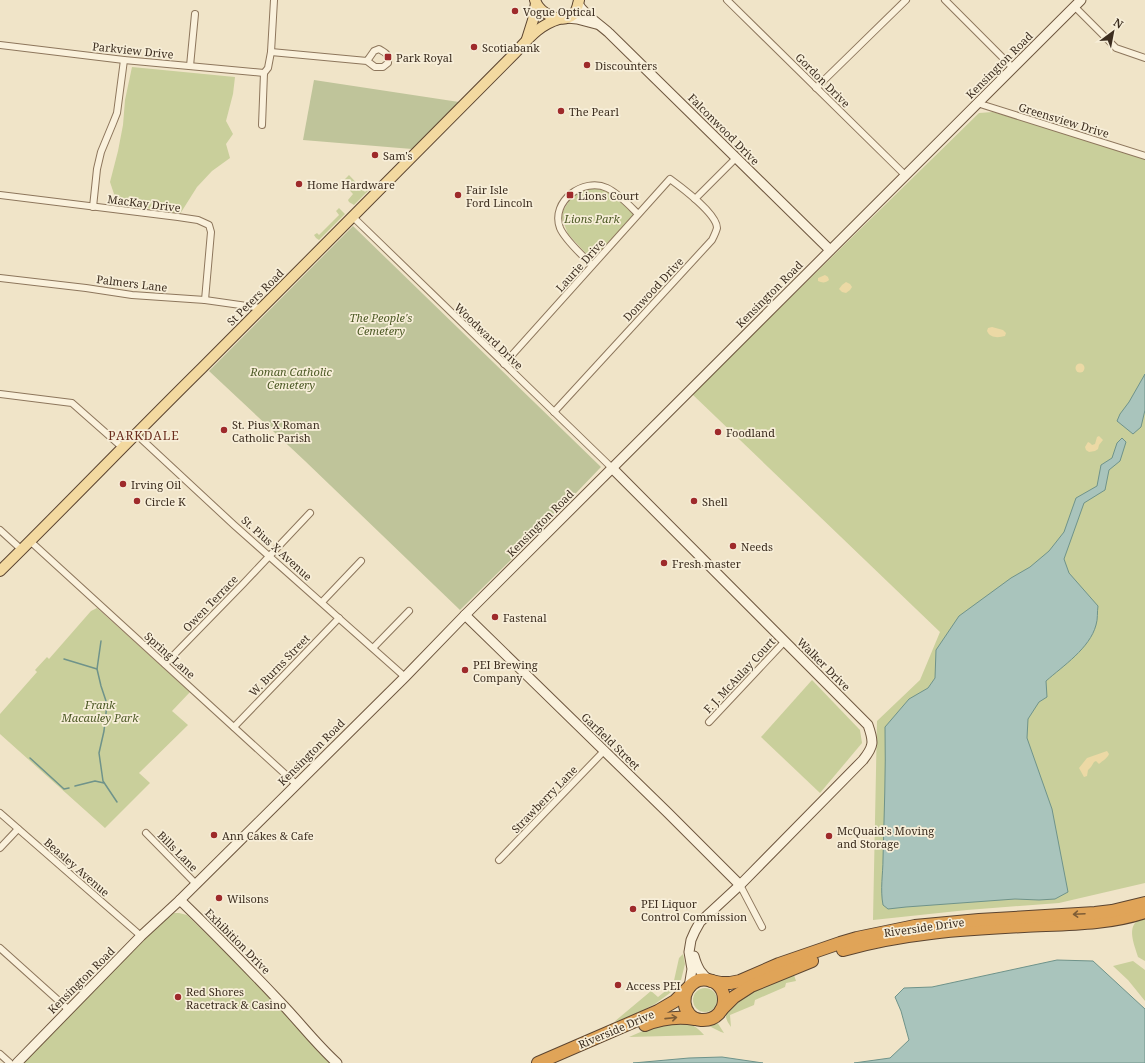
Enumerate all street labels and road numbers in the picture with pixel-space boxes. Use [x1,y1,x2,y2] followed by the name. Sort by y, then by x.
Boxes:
[962,28,1036,102] street label: Kensington Road
[92,38,174,62] street label: Parkview Drive
[792,49,854,111] street label: Gordon Drive
[685,90,763,168] street label: Falconwood Drive
[1017,99,1111,141] street label: Greensview Drive
[107,191,182,215] street label: MacKay Drive
[552,235,608,295] street label: Laurie Drive
[619,254,687,324] street label: Donwood Drive
[732,257,806,331] street label: Kensington Road
[223,265,287,329] street label: St Peters Road
[96,271,169,295] street label: Palmers Lane
[452,299,527,373] street label: Woodward Drive
[503,486,577,560] street label: Kensington Road
[239,512,315,584] street label: St. Pius X Avenue
[179,571,241,635] street label: Owen Terrace
[141,628,199,682] street label: Spring Lane
[245,631,313,699] street label: W. Burns Street
[700,634,778,716] street label: F. J. McAulay Court
[794,634,854,694] street label: Walker Drive
[578,709,644,773] street label: Garfield Street
[274,715,348,789] street label: Kensington Road
[508,762,580,836] street label: Strawberry Lane
[155,828,202,875] street label: Bills Lane
[41,834,113,900] street label: Beasley Avenue
[202,905,274,977] street label: Exhibition Drive
[883,914,965,940] street label: Riverside Drive
[44,943,118,1017] street label: Kensington Road
[576,1006,656,1052] street label: Riverside Drive

